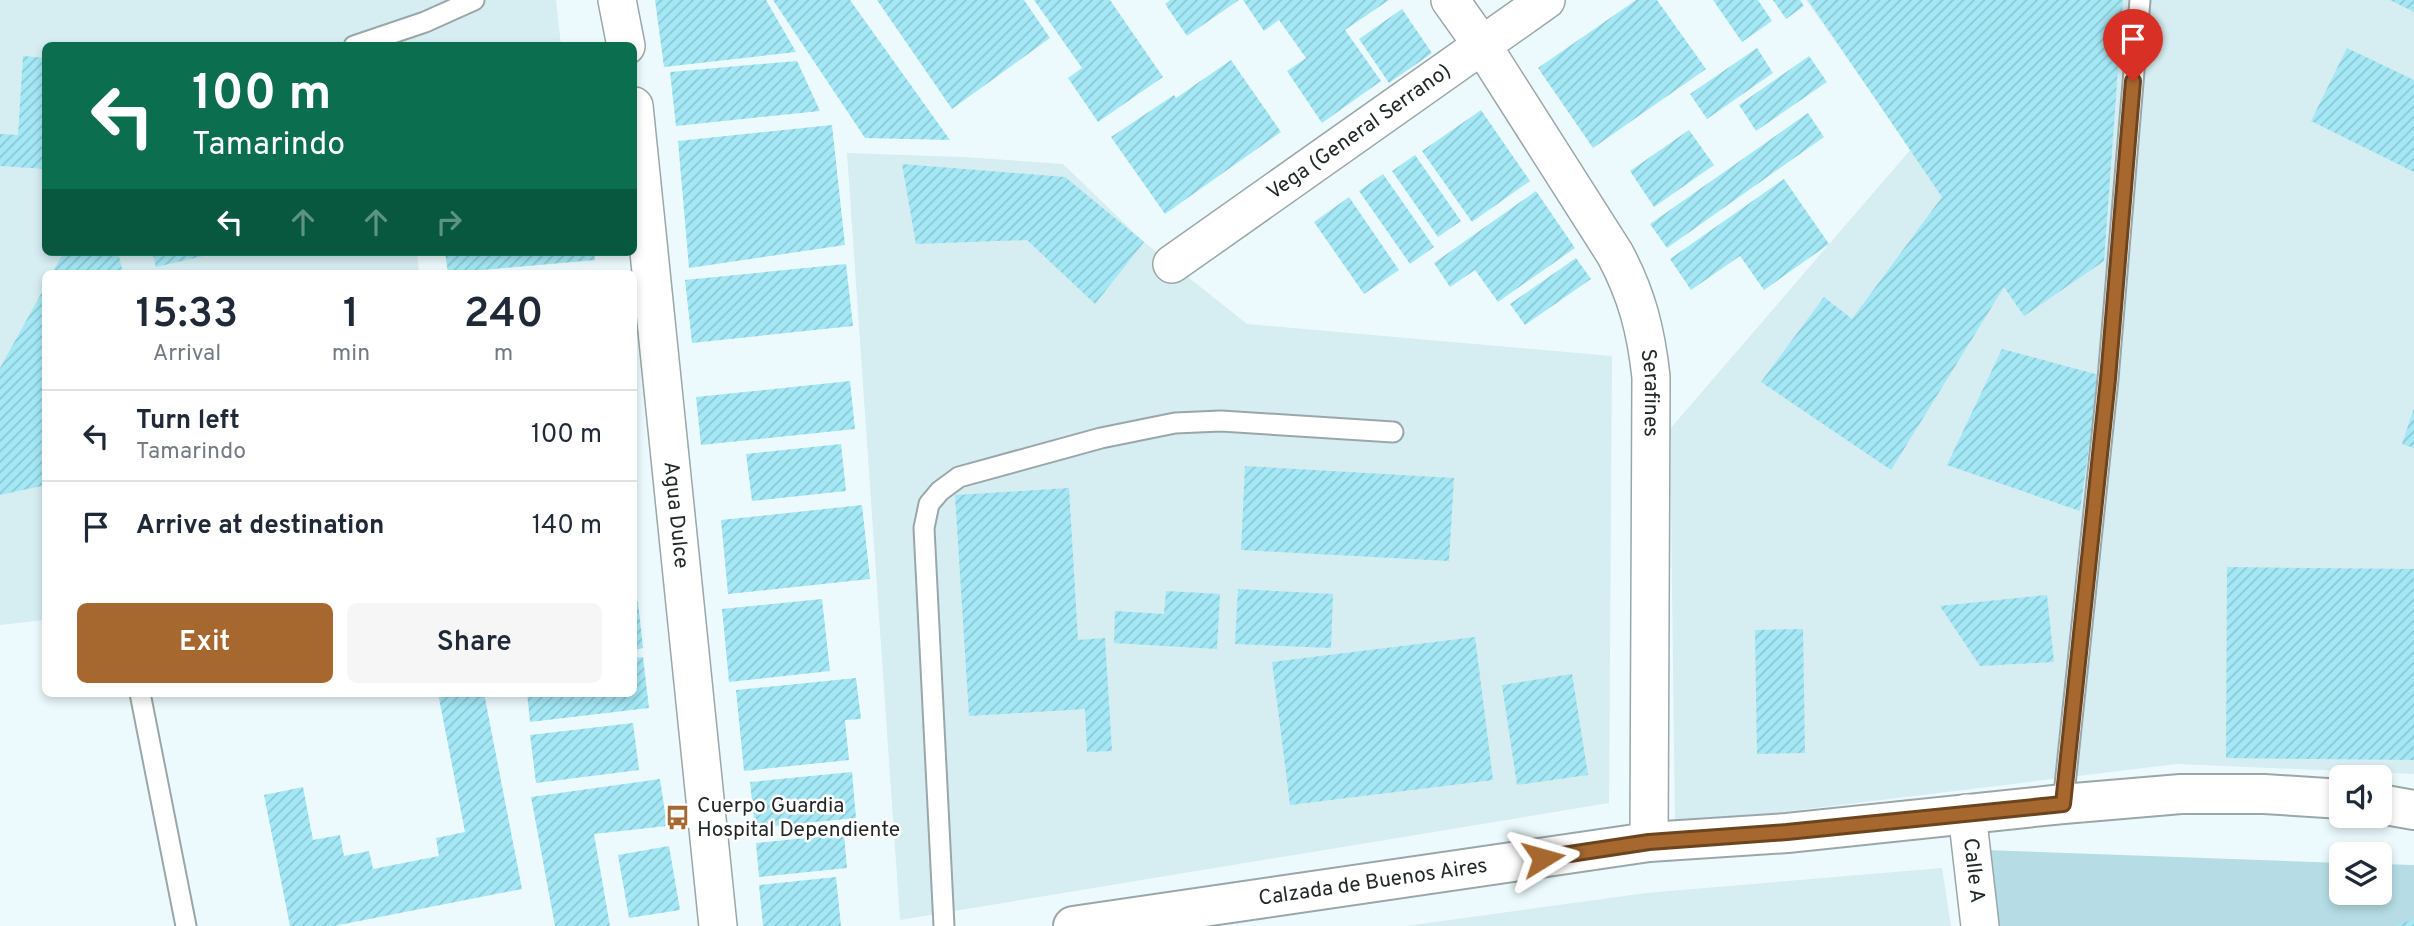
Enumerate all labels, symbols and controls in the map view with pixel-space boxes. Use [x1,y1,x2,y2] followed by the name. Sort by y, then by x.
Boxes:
[2103,9,2163,81] pin
[2114,20,2152,58] icon: arrive
[1262,58,1456,206] street label: Vega (General Serrano)
[192,65,331,127] text: 100 m
[77,70,168,161] icon: left
[192,126,345,166] text: Tamarindo
[211,203,249,241] icon: left
[284,203,322,241] icon: ahead
[357,203,395,241] icon: ahead
[430,203,468,241] icon: right
[136,289,238,342] text: 15:33
[343,289,359,342] text: 1
[464,289,543,342] text: 240
[153,340,221,369] text: Arrival
[332,340,370,369] text: min
[494,340,513,369] text: m
[1634,347,1665,437] street label: Serafines
[136,405,240,438] text: Turn left
[77,417,115,455] icon: left
[531,419,602,452] text: 100 m
[136,438,246,467] text: Tamarindo
[657,460,695,570] street label: Agua Dulce
[77,508,115,546] icon: arrive
[136,510,384,543] text: Arrive at destination
[532,510,602,543] text: 140 m
[77,603,333,683] button: Exit
[347,603,602,683] button: Share
[2329,765,2392,905] map controls
[2329,765,2392,828] button: sound
[697,793,900,844] place label: Cuerpo Guardia Hospital Dependiente
[663,804,691,832] bus stop icon: Cuerpo Guardia Hospital Dependiente
[1506,821,1580,895] position arrow
[1956,837,1991,905] street label: Calle A
[2329,842,2392,905] button: layers
[1257,852,1489,912] street label: Calzada de Buenos Aires

